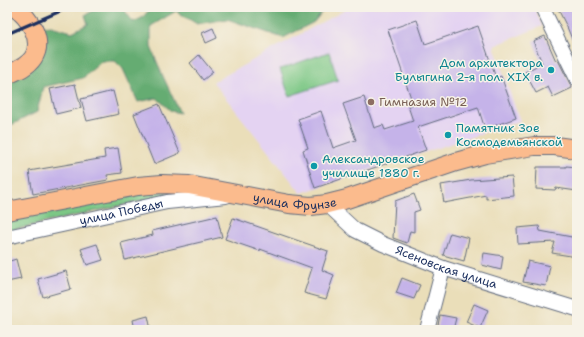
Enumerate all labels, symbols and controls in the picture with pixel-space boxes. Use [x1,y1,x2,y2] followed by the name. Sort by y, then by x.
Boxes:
[395,55,544,85] place label: Дом архитектора Булыгина 2-я пол. XIX в.
[546,65,556,75] marker: Дом архитектора Булыгина 2-я пол. XIX в.
[379,94,468,110] place label: Гимназия №12
[366,97,376,107] marker: Гимназия №12
[456,120,563,150] place label: Памятник Зое Космодемьянской
[443,130,453,140] marker: Памятник Зое Космодемьянской
[322,151,425,181] place label: Александровское училище 1880 г.
[309,161,319,171] marker: Александровское училище 1880 г.
[252,189,339,214] street label: улица Фрунзе
[78,195,165,229] street label: улица Победы
[393,242,500,292] street label: Ясеновская улица

